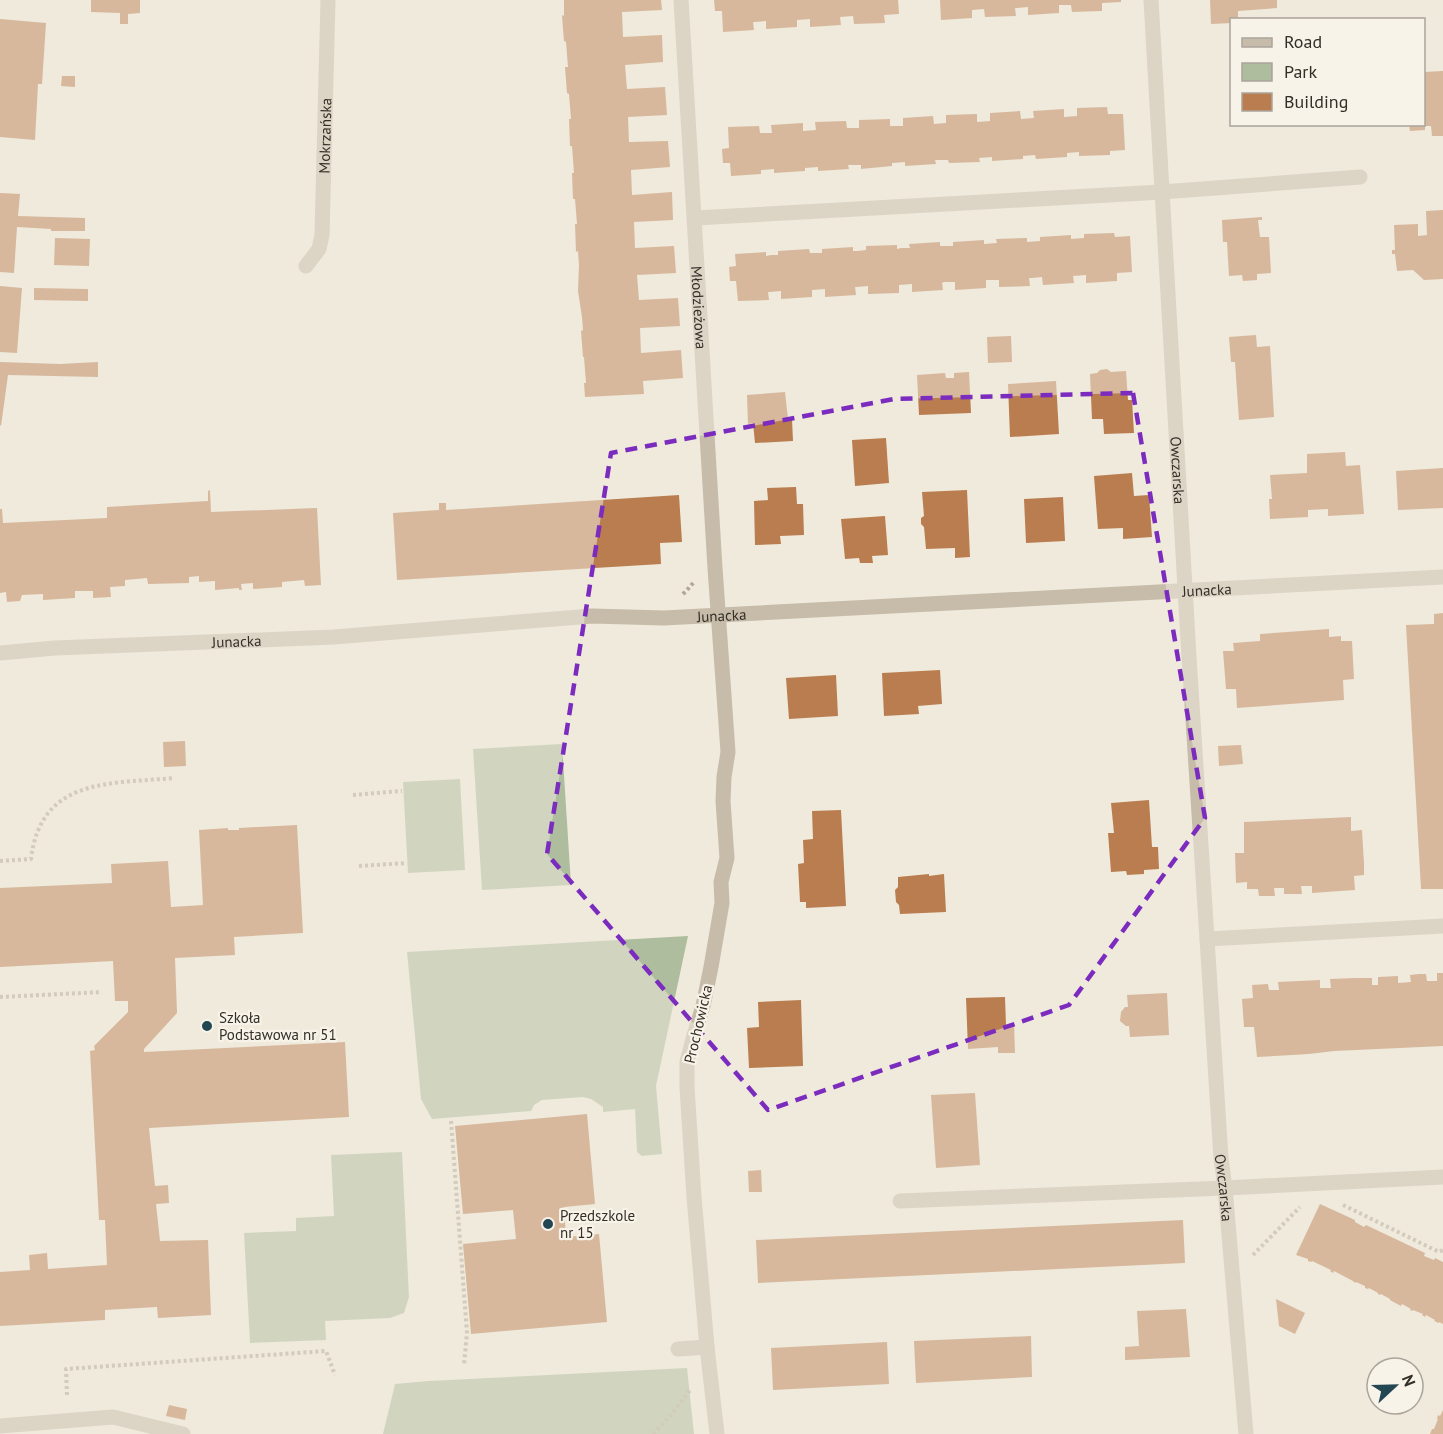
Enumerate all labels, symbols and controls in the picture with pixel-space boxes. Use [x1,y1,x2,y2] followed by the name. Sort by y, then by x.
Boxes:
[1230,18,1425,126] legend
[1284,30,1322,53] text: Road
[1284,60,1317,83] text: Park
[1284,90,1348,113] text: Building
[314,98,335,174] street label: Mokrzańska
[687,265,711,350] street label: Młodzieżowa
[1167,436,1190,505] street label: Owczarska
[1181,579,1232,600] street label: Junacka
[695,604,747,626] street label: Junacka
[211,630,262,651] street label: Junacka
[680,983,716,1065] street label: Prochowicka
[219,1008,337,1044] place label: Szkoła Podstawowa nr 51
[200,1019,214,1033] marker: Szkoła Podstawowa nr 51
[1211,1153,1237,1222] street label: Owczarska
[560,1206,635,1242] place label: Przedszkole nr 15
[541,1217,555,1231] marker: Przedszkole nr 15
[1365,1356,1425,1416] north arrow
[1398,1372,1420,1389] text: N

